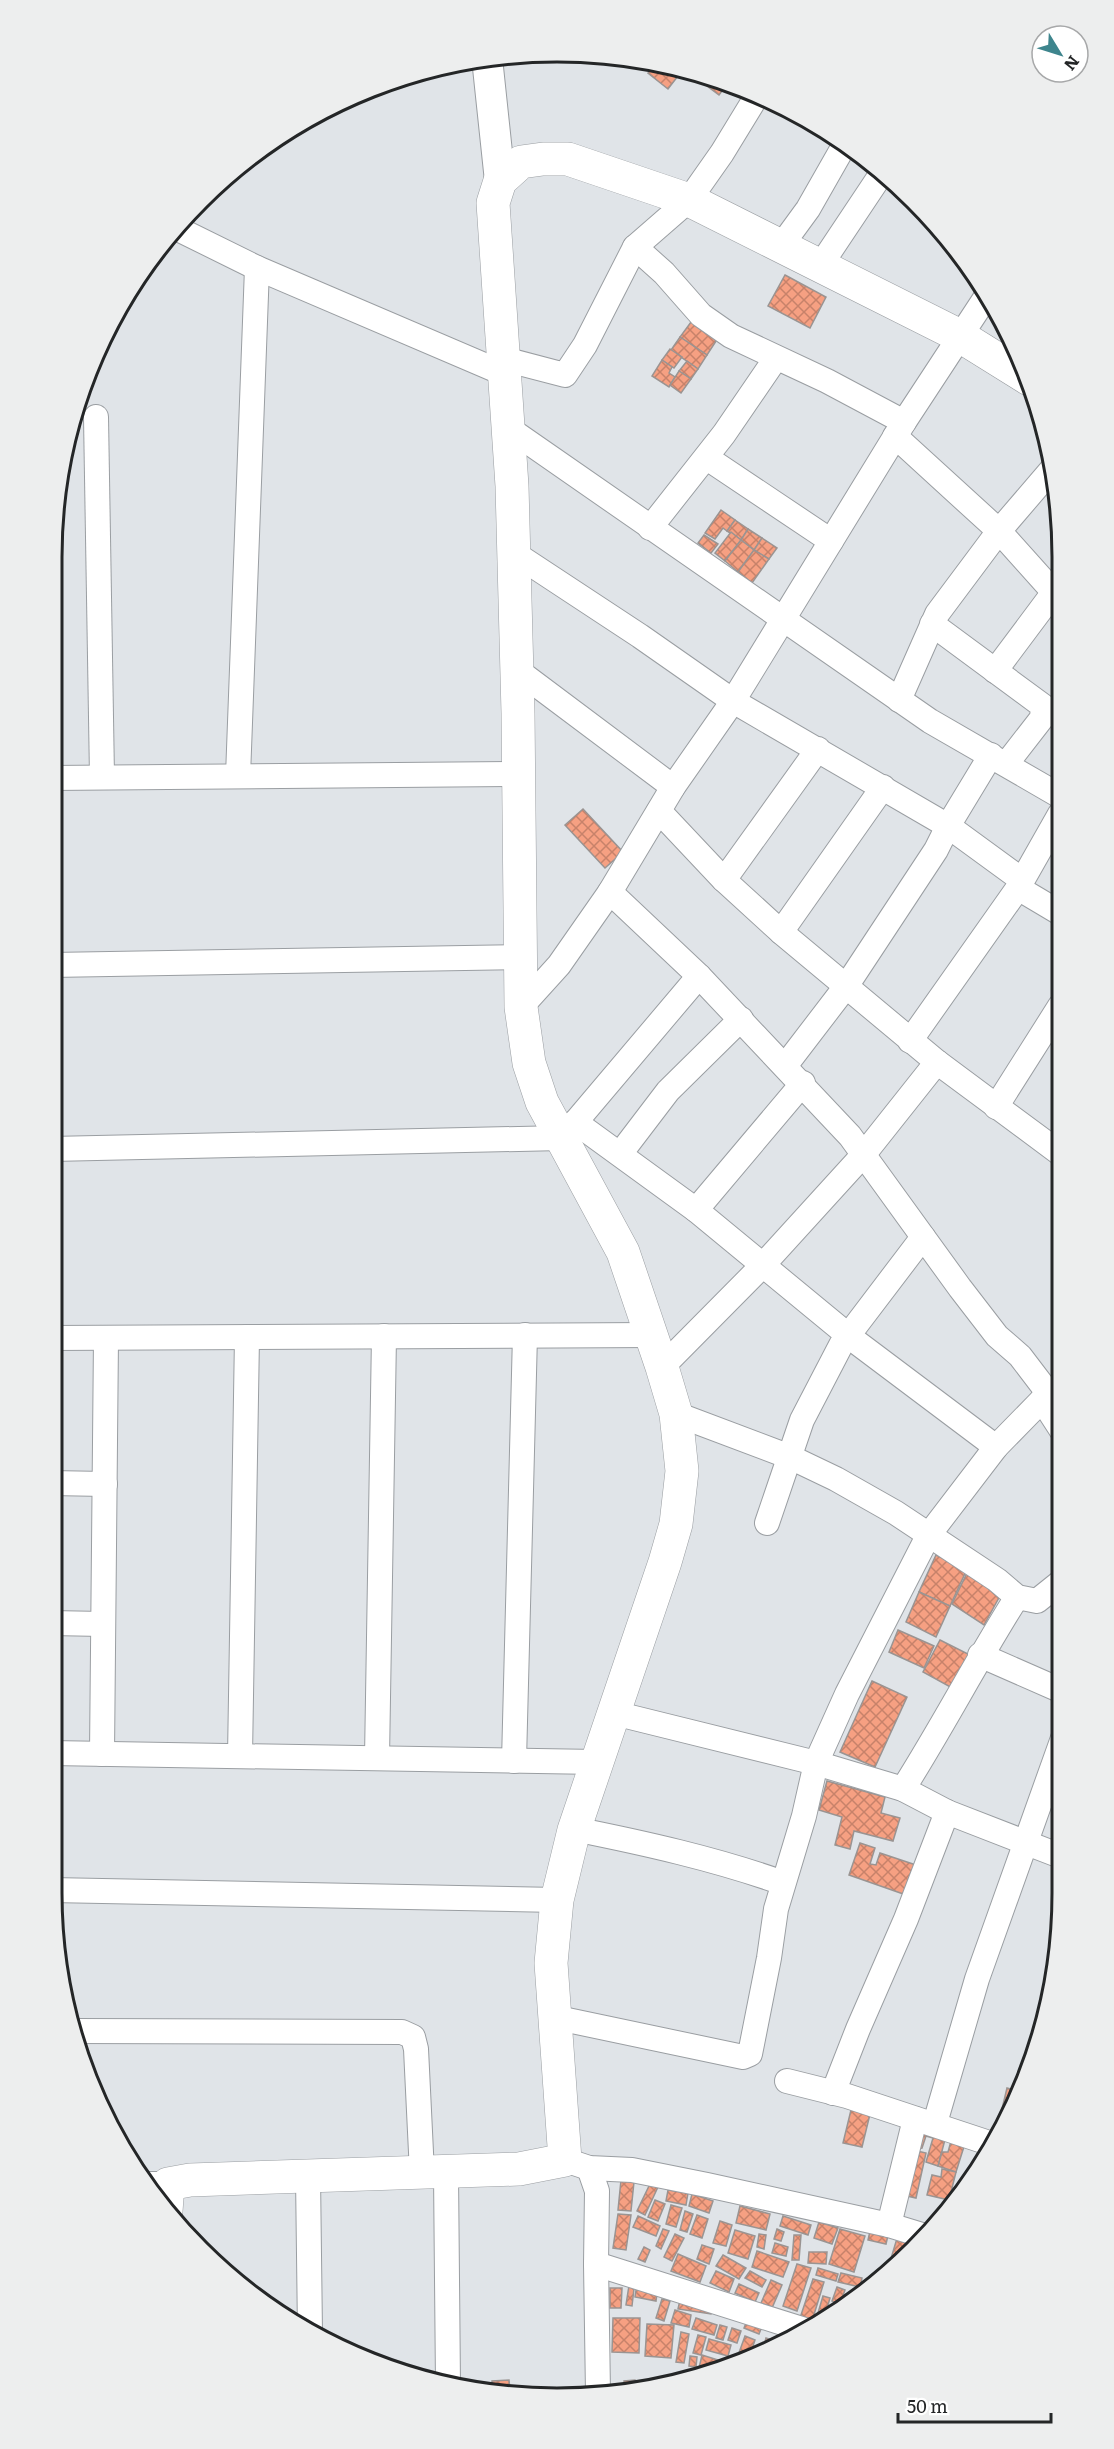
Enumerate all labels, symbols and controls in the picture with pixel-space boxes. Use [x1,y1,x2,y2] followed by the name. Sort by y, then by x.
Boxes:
[1030,24,1090,84] north arrow
[1059,51,1086,77] text: N
[898,2386,1051,2424] scale bar
[907,2392,948,2419] text: 50 m

